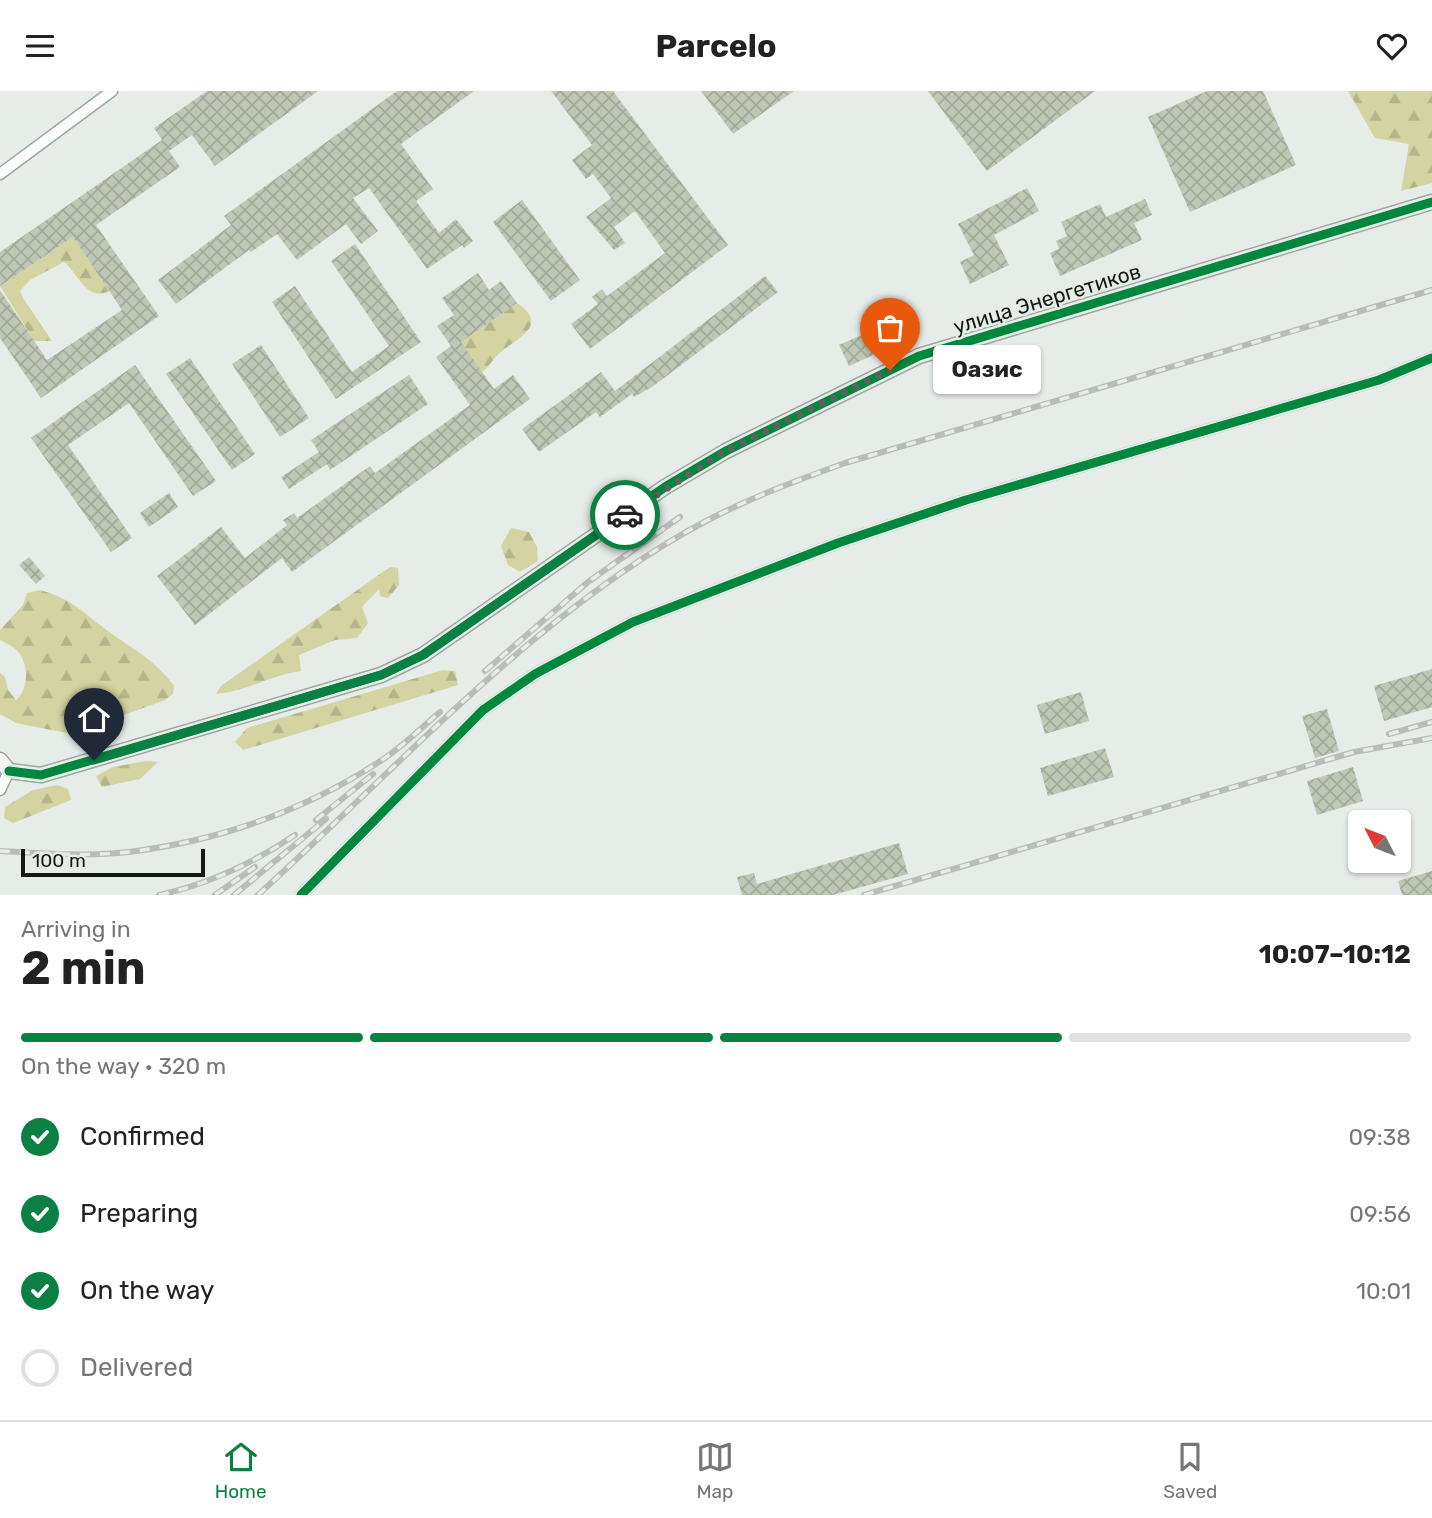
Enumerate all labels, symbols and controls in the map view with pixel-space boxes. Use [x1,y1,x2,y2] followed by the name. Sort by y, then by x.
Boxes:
[21,27,59,65] icon: menu
[655,27,777,65] text: Parcelo
[1373,27,1411,65] icon: heart
[950,258,1144,339] street label: улица Энергетиков
[860,298,920,370] pin
[871,309,909,347] icon: bag
[932,345,1040,395] callout: Оазис
[951,355,1023,383] text: Оазис
[590,480,660,550] courier
[606,496,644,534] icon: car
[64,688,124,760] pin
[75,699,113,737] icon: home
[1348,810,1410,873] north arrow
[1348,810,1411,873] map controls
[21,846,205,878] scale bar
[32,849,86,872] text: 100 m
[21,915,131,943] text: Arriving in
[1259,939,1411,970] text: 10:07–10:12
[21,941,146,996] text: 2 min
[21,1052,226,1080] text: On the way · 320 m
[21,1118,59,1156] icon: check
[80,1121,205,1152] text: Confirmed
[1348,1123,1411,1151] text: 09:38
[21,1195,59,1233] icon: check
[80,1198,198,1229] text: Preparing
[1349,1200,1411,1228] text: 09:56
[21,1272,59,1310] icon: check
[80,1275,214,1306] text: On the way
[1356,1277,1411,1305] text: 10:01
[80,1352,193,1383] text: Delivered
[215,1438,267,1503] tab: Home
[696,1438,734,1503] tab: Map
[1163,1438,1217,1503] tab: Saved

